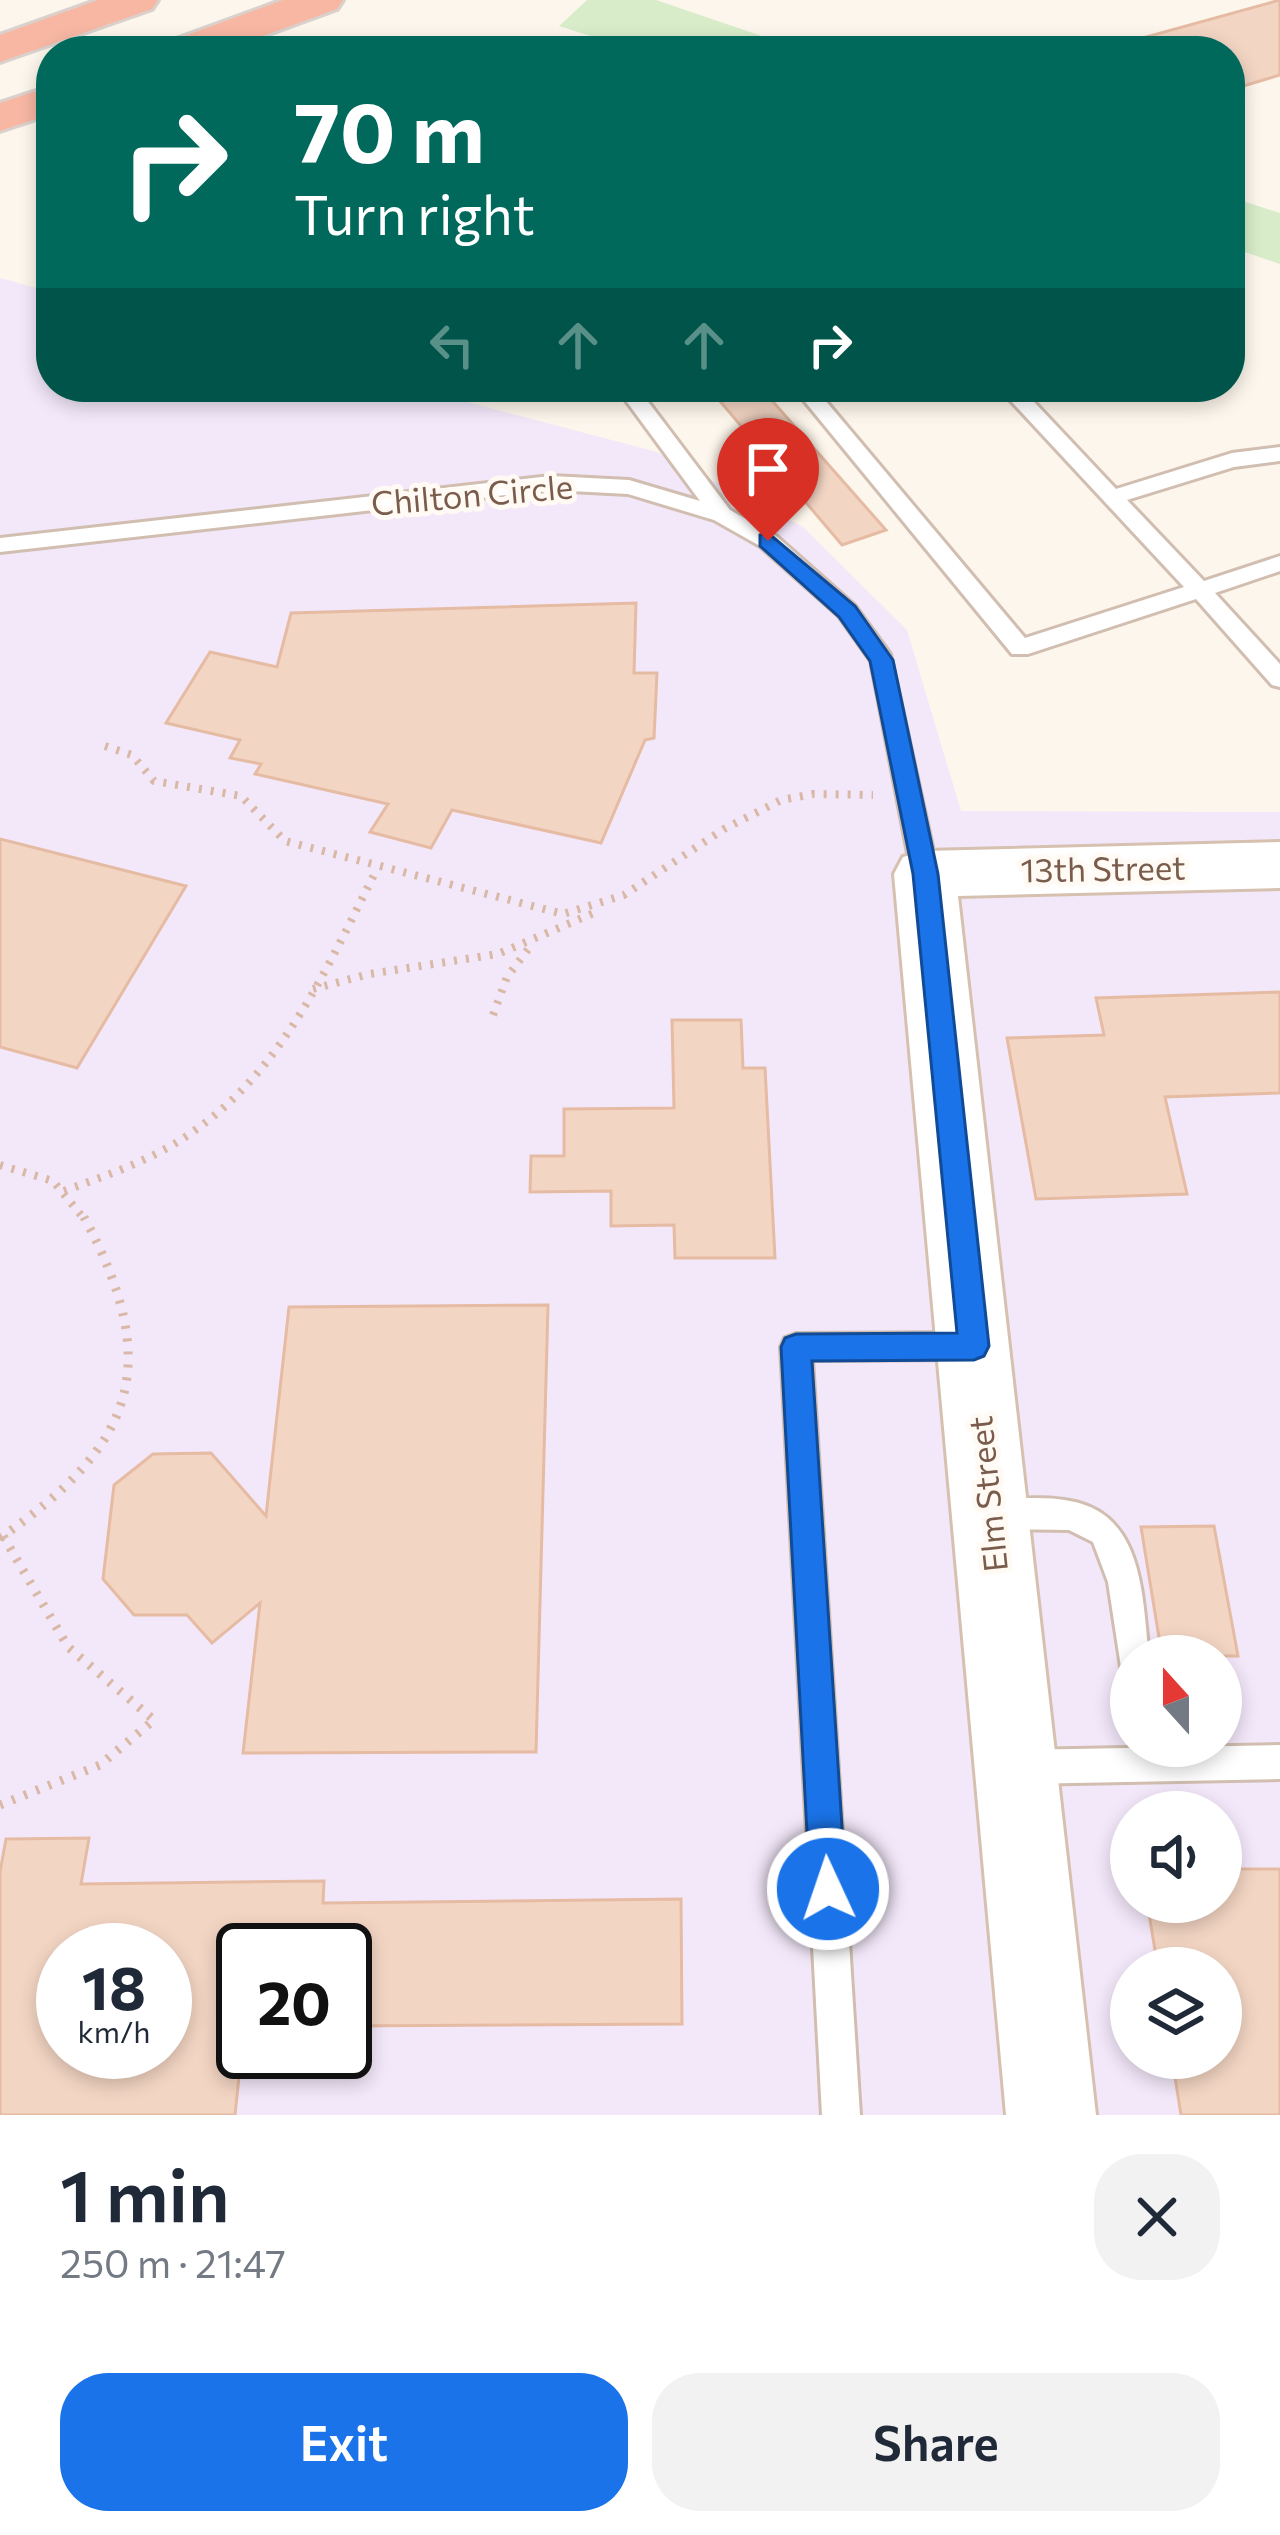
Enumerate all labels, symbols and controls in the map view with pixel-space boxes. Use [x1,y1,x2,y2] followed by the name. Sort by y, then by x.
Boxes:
[294,78,485,180] text: 70 m
[96,84,252,240] icon: right
[294,180,535,246] text: Turn right
[419,312,485,378] icon: left
[545,312,611,378] icon: ahead
[671,312,737,378] icon: ahead
[797,312,863,378] icon: right
[717,418,819,541] pin
[735,436,801,502] icon: arrive
[369,464,574,523] street label: Chilton Circle
[1020,846,1186,889] street label: 13th Street
[958,1414,1015,1574] street label: Elm Street
[1110,1635,1242,1767] north arrow
[1110,1635,1242,2079] map controls
[1110,1791,1242,1923] button: sound
[765,1826,891,1952] position arrow
[216,1923,372,2079] speed limit sign: 20
[1110,1947,1242,2079] button: layers
[82,1949,146,2022] text: 18
[78,2012,150,2049] text: km/h
[60,2149,230,2237] text: 1 min
[1094,2154,1220,2280] button: close
[60,2238,286,2286] text: 250 m · 21:47
[60,2373,628,2511] button: Exit
[652,2373,1220,2511] button: Share

